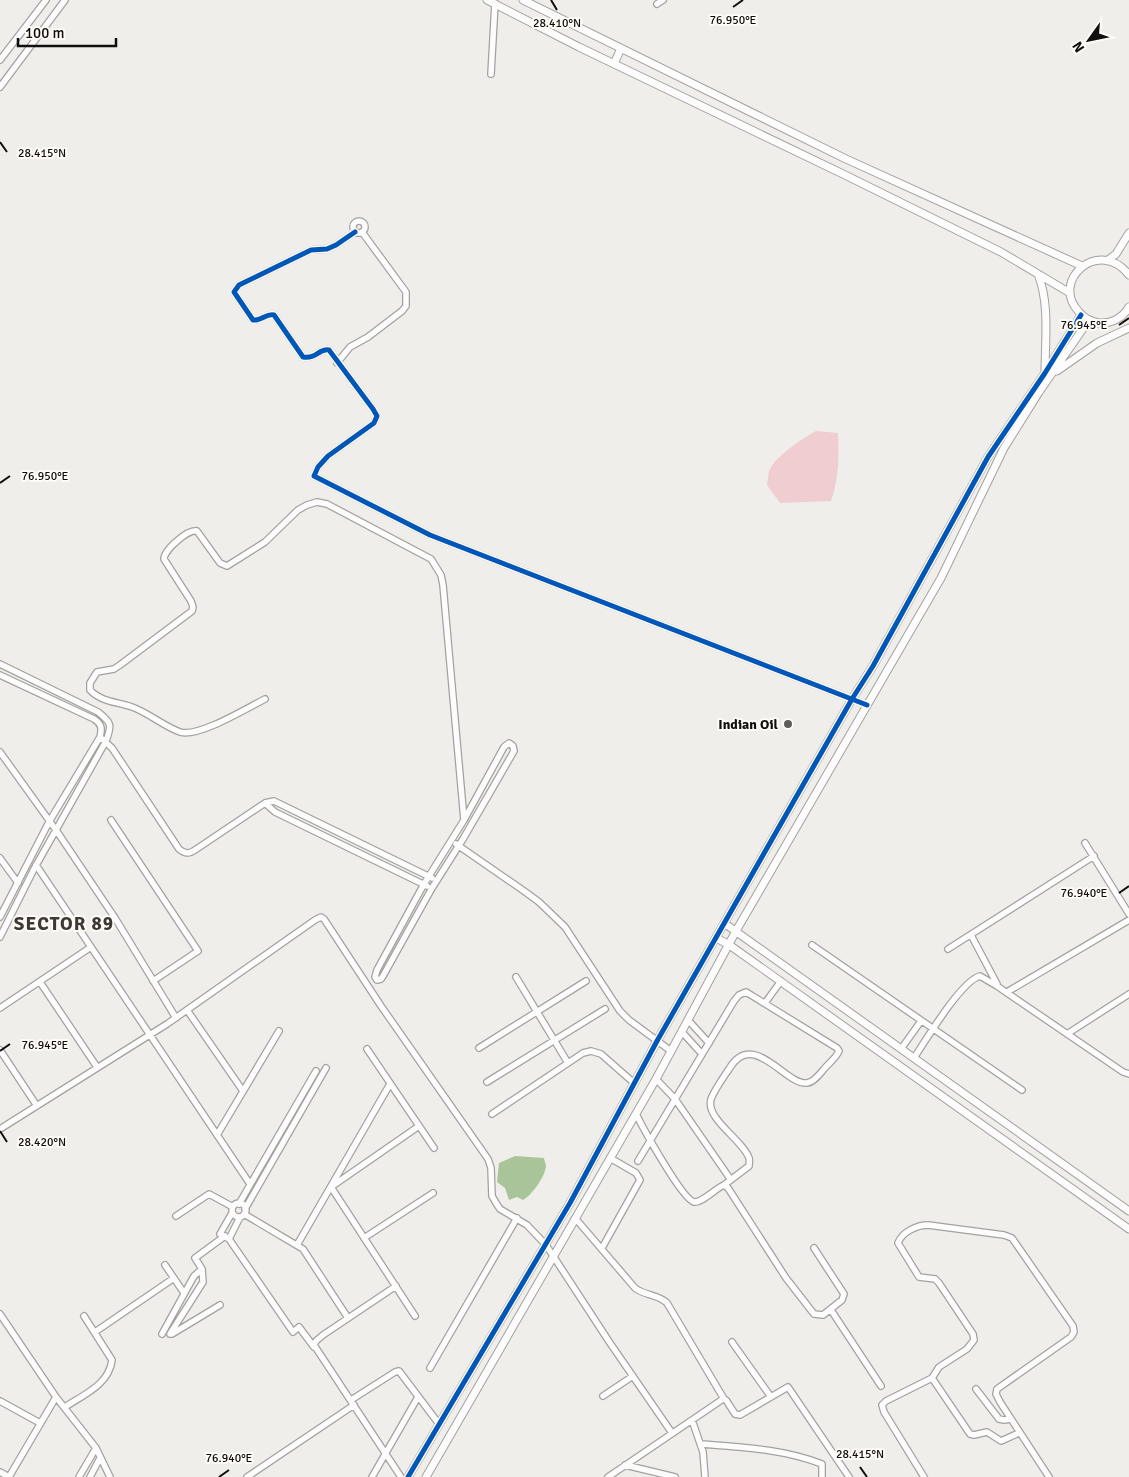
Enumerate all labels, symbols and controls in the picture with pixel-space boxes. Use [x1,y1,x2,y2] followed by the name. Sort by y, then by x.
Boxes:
[710,13,757,28] text: 76.950°E
[18,15,115,47] scale bar
[1064,15,1114,65] north arrow
[533,16,581,31] text: 28.410°N
[25,24,65,42] text: 100 m
[1069,38,1088,56] text: N
[18,146,66,161] text: 28.415°N
[1061,318,1108,333] text: 76.945°E
[22,469,69,484] text: 76.950°E
[718,716,779,733] place label: Indian Oil
[782,718,794,730] marker: Indian Oil
[1061,886,1108,901] text: 76.940°E
[14,912,114,936] district label: SECTOR 89
[22,1038,69,1053] text: 76.945°E
[18,1135,66,1150] text: 28.420°N
[836,1447,884,1462] text: 28.415°N
[206,1451,253,1466] text: 76.940°E

